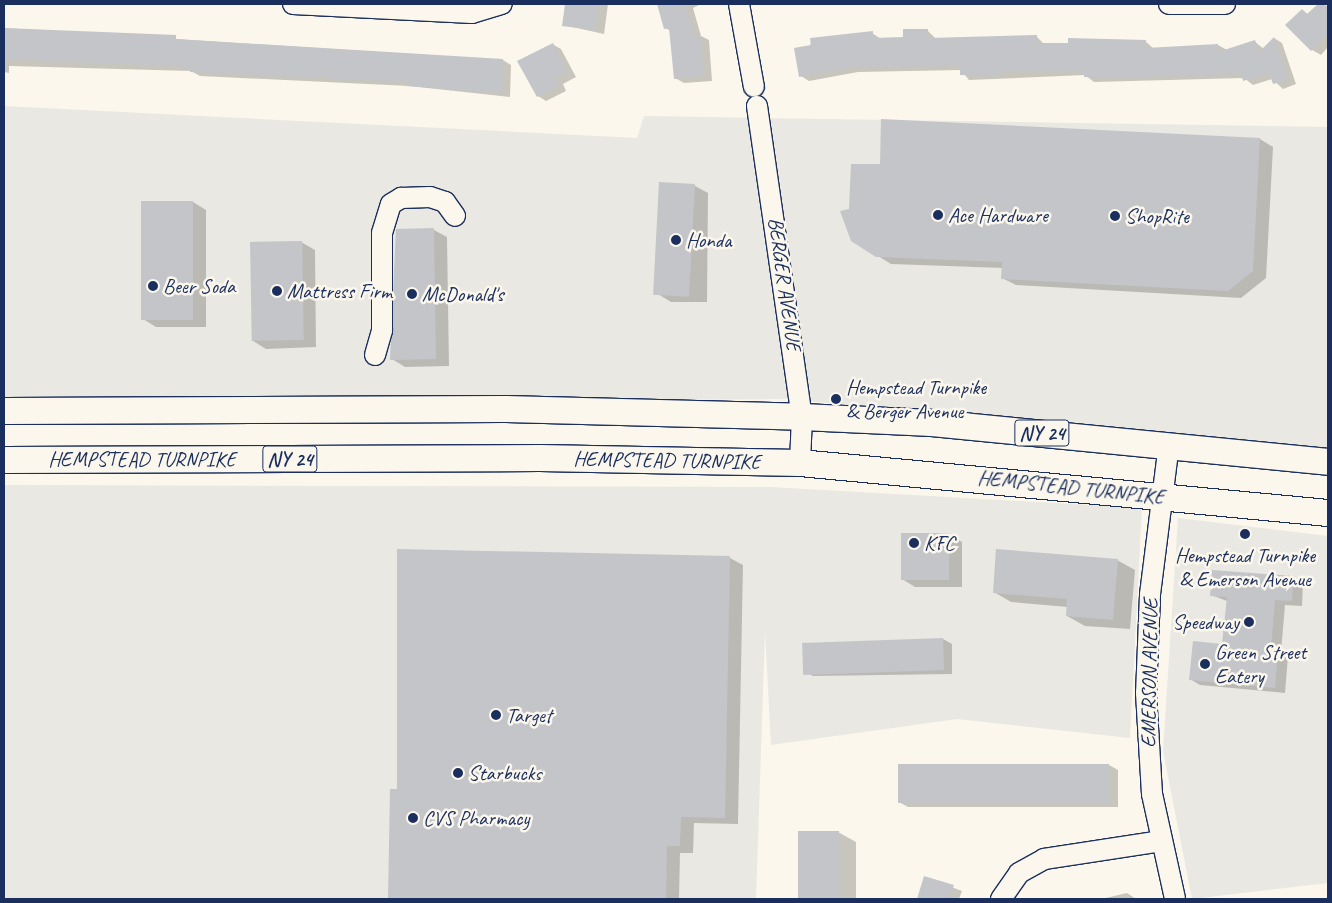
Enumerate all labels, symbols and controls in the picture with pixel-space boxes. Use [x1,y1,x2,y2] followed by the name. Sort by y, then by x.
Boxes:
[948,202,1048,228] place label: Ace Hardware
[1125,203,1189,229] place label: ShopRite
[932,209,944,221] marker: Ace Hardware
[1109,210,1121,222] marker: ShopRite
[763,216,807,352] street label: BERGER AVENUE
[686,227,731,253] place label: Honda
[670,234,682,246] marker: Honda
[163,273,234,299] place label: Beer Soda
[287,278,393,304] place label: Mattress Firm
[147,280,159,292] marker: Beer Soda
[422,281,503,307] place label: McDonald's
[271,285,283,297] marker: Mattress Firm
[406,288,418,300] marker: McDonald's
[846,374,986,424] place label: Hempstead Turnpike & Berger Avenue
[830,393,842,405] marker: Hempstead Turnpike & Berger Avenue
[1013,416,1071,450] road number: NY 24
[261,442,319,476] road number: NY 24
[48,446,236,472] street label: HEMPSTEAD TURNPIKE
[573,446,761,474] street label: HEMPSTEAD TURNPIKE
[976,465,1166,509] street label: HEMPSTEAD TURNPIKE
[1239,528,1251,540] marker: Hempstead Turnpike & Emerson Avenue
[924,530,955,556] place label: KFC
[908,537,920,549] marker: KFC
[1175,542,1315,592] place label: Hempstead Turnpike & Emerson Avenue
[1135,598,1163,748] street label: EMERSON AVENUE
[1172,609,1239,635] place label: Speedway
[1243,616,1255,628] marker: Speedway
[1215,639,1307,689] place label: Green Street Eatery
[1199,658,1211,670] marker: Green Street Eatery
[506,702,552,728] place label: Target
[490,709,502,721] marker: Target
[468,760,541,786] place label: Starbucks
[452,767,464,779] marker: Starbucks
[423,805,530,831] place label: CVS Pharmacy
[407,812,419,824] marker: CVS Pharmacy

